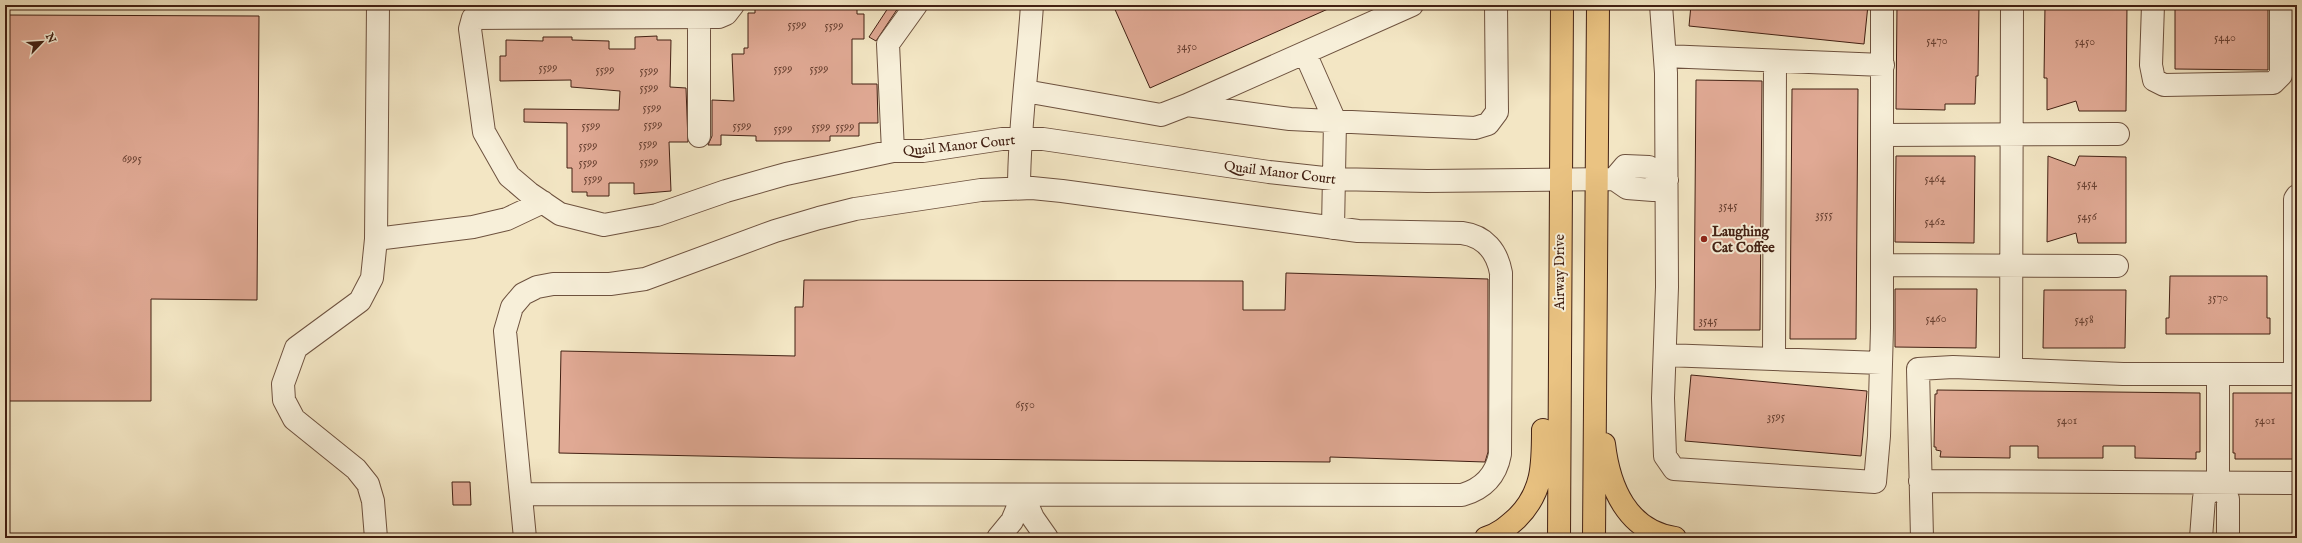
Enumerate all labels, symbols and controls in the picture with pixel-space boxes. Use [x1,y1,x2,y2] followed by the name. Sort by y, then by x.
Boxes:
[787,17,807,32] house number: 5599
[824,18,844,33] house number: 5599
[22,22,62,62] north arrow
[41,30,59,46] text: N
[2214,30,2236,45] house number: 5440
[1926,33,1948,48] house number: 5470
[2075,34,2095,49] house number: 5450
[1177,39,1197,54] house number: 3450
[538,60,558,75] house number: 5599
[773,61,793,76] house number: 5599
[809,61,829,76] house number: 5599
[595,62,615,77] house number: 5599
[639,63,659,78] house number: 5599
[639,80,659,95] house number: 5599
[642,100,662,115] house number: 5599
[643,117,663,132] house number: 5599
[581,118,601,133] house number: 5599
[732,118,752,133] house number: 5599
[811,119,831,134] house number: 5599
[835,119,855,134] house number: 5599
[773,121,793,136] house number: 5599
[902,131,1016,161] street label: Quail Manor Court
[638,136,658,151] house number: 5599
[578,138,598,153] house number: 5599
[122,151,143,166] house number: 6995
[639,154,659,169] house number: 5599
[578,155,598,170] house number: 5599
[1223,157,1337,189] street label: Quail Manor Court
[583,171,603,186] house number: 5599
[1924,171,1946,186] house number: 5464
[2077,176,2097,191] house number: 5454
[1719,198,1738,213] house number: 3545
[1815,207,1833,222] house number: 3555
[2077,209,2098,224] house number: 5456
[1925,214,1946,229] house number: 5462
[1712,223,1775,257] place label: Laughing Cat Coffee
[1551,233,1569,311] street label: Airway Drive
[1699,234,1709,244] marker: Laughing Cat Coffee
[2208,290,2228,305] house number: 3570
[1925,311,1947,326] house number: 5460
[2074,312,2094,327] house number: 5458
[1699,313,1718,328] house number: 3545
[1015,397,1035,412] house number: 6550
[1767,409,1786,424] house number: 3595
[2057,413,2077,428] house number: 5401
[2255,413,2275,428] house number: 5401

